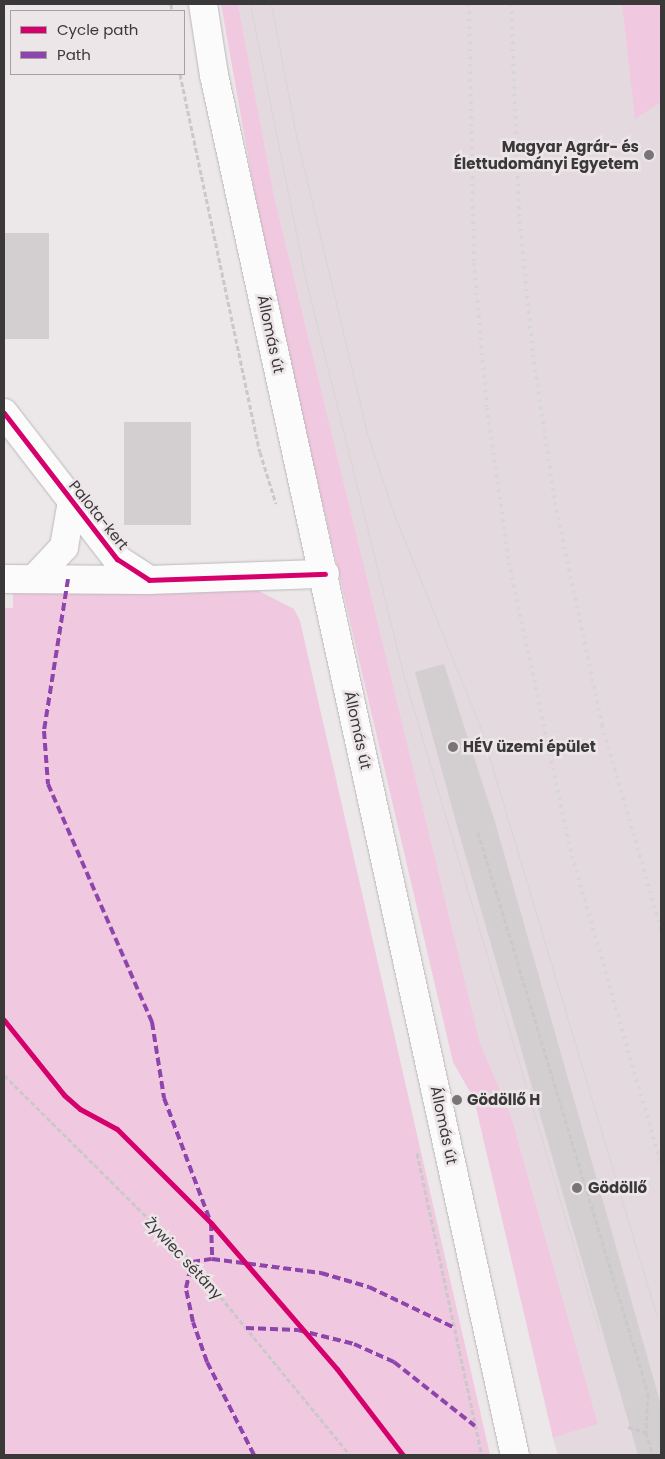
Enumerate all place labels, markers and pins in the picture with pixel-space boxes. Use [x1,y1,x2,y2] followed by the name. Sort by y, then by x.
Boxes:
[454,137,639,172] place label: Magyar Agrár- és Élettudományi Egyetem
[643,149,655,161] marker: Magyar Agrár- és Élettudományi Egyetem
[463,738,596,756] place label: HÉV üzemi épület
[447,741,459,753] marker: HÉV üzemi épület
[467,1091,540,1109] place label: Gödöllő H
[451,1094,463,1106] marker: Gödöllő H
[588,1179,647,1197] place label: Gödöllő
[570,1181,584,1195] marker: Gödöllő

